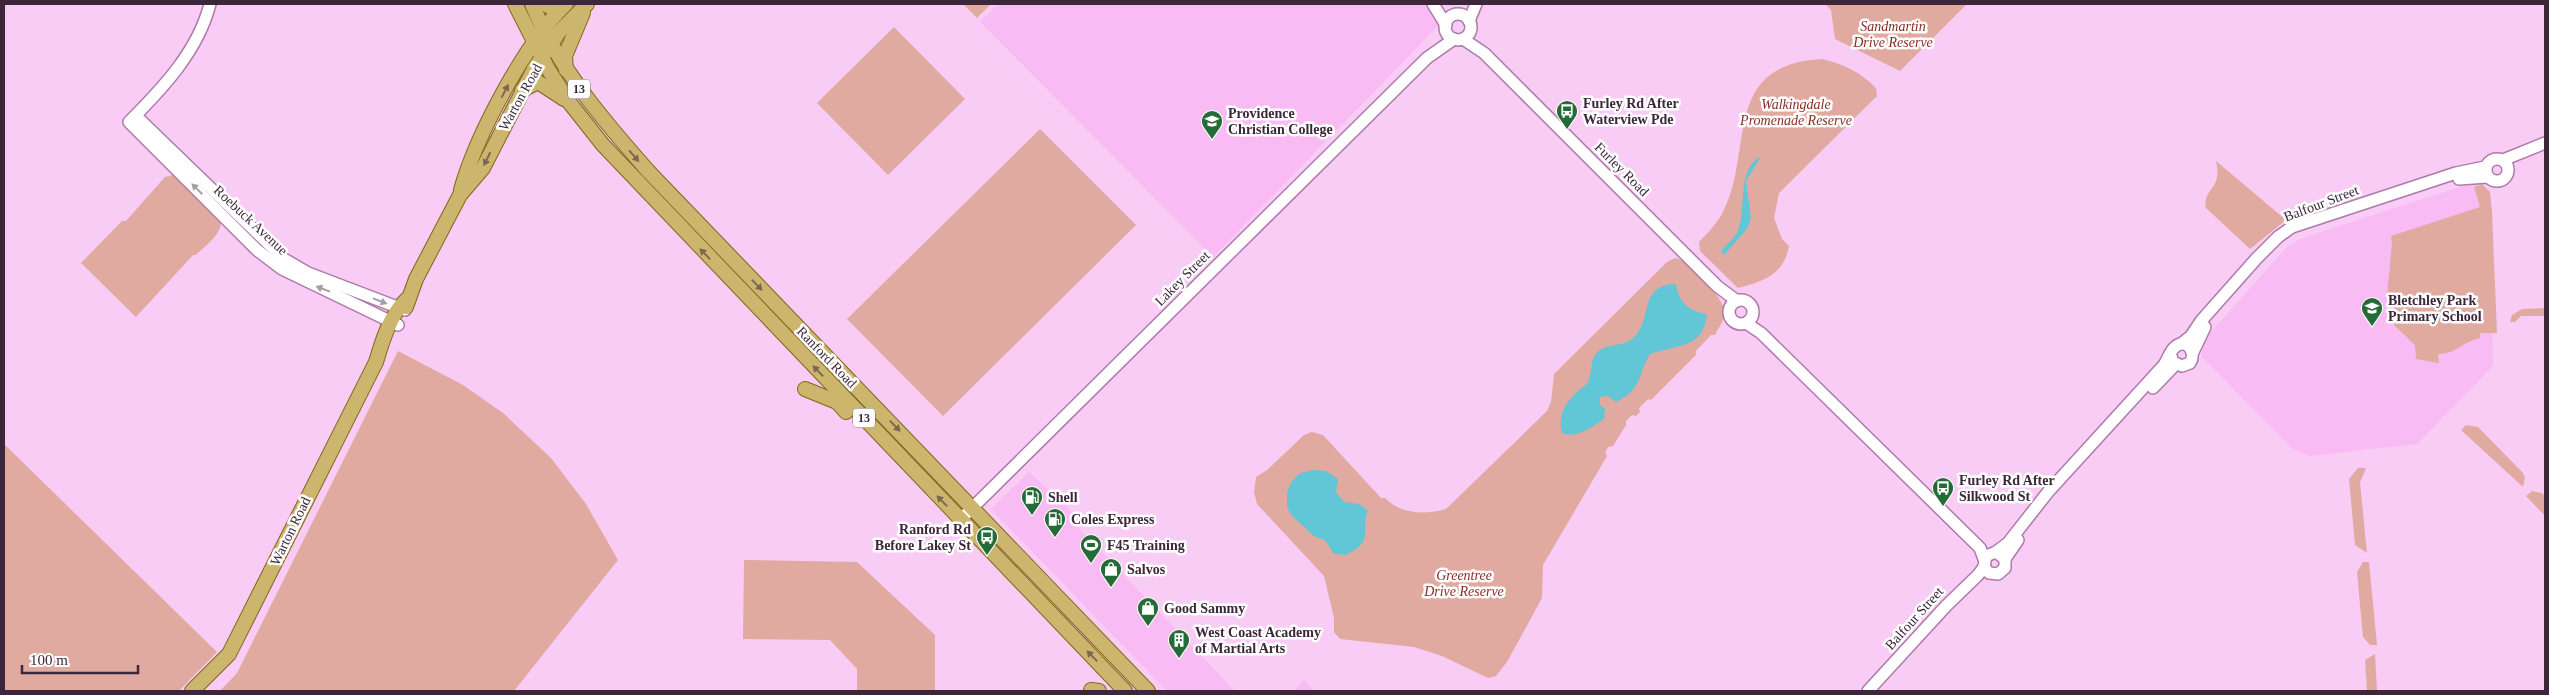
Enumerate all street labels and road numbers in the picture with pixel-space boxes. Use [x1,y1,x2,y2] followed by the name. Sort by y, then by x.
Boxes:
[496,61,545,133] street label: Warton Road
[568,80,590,98] road number: 13
[1592,139,1652,199] street label: Furley Road
[211,182,291,258] street label: Roebuck Avenue
[2282,182,2361,225] street label: Balfour Street
[1152,248,1213,309] street label: Lakey Street
[794,324,859,391] street label: Ranford Road
[853,408,875,428] road number: 13
[268,495,313,568] street label: Warton Road
[1882,584,1946,653] street label: Balfour Street

